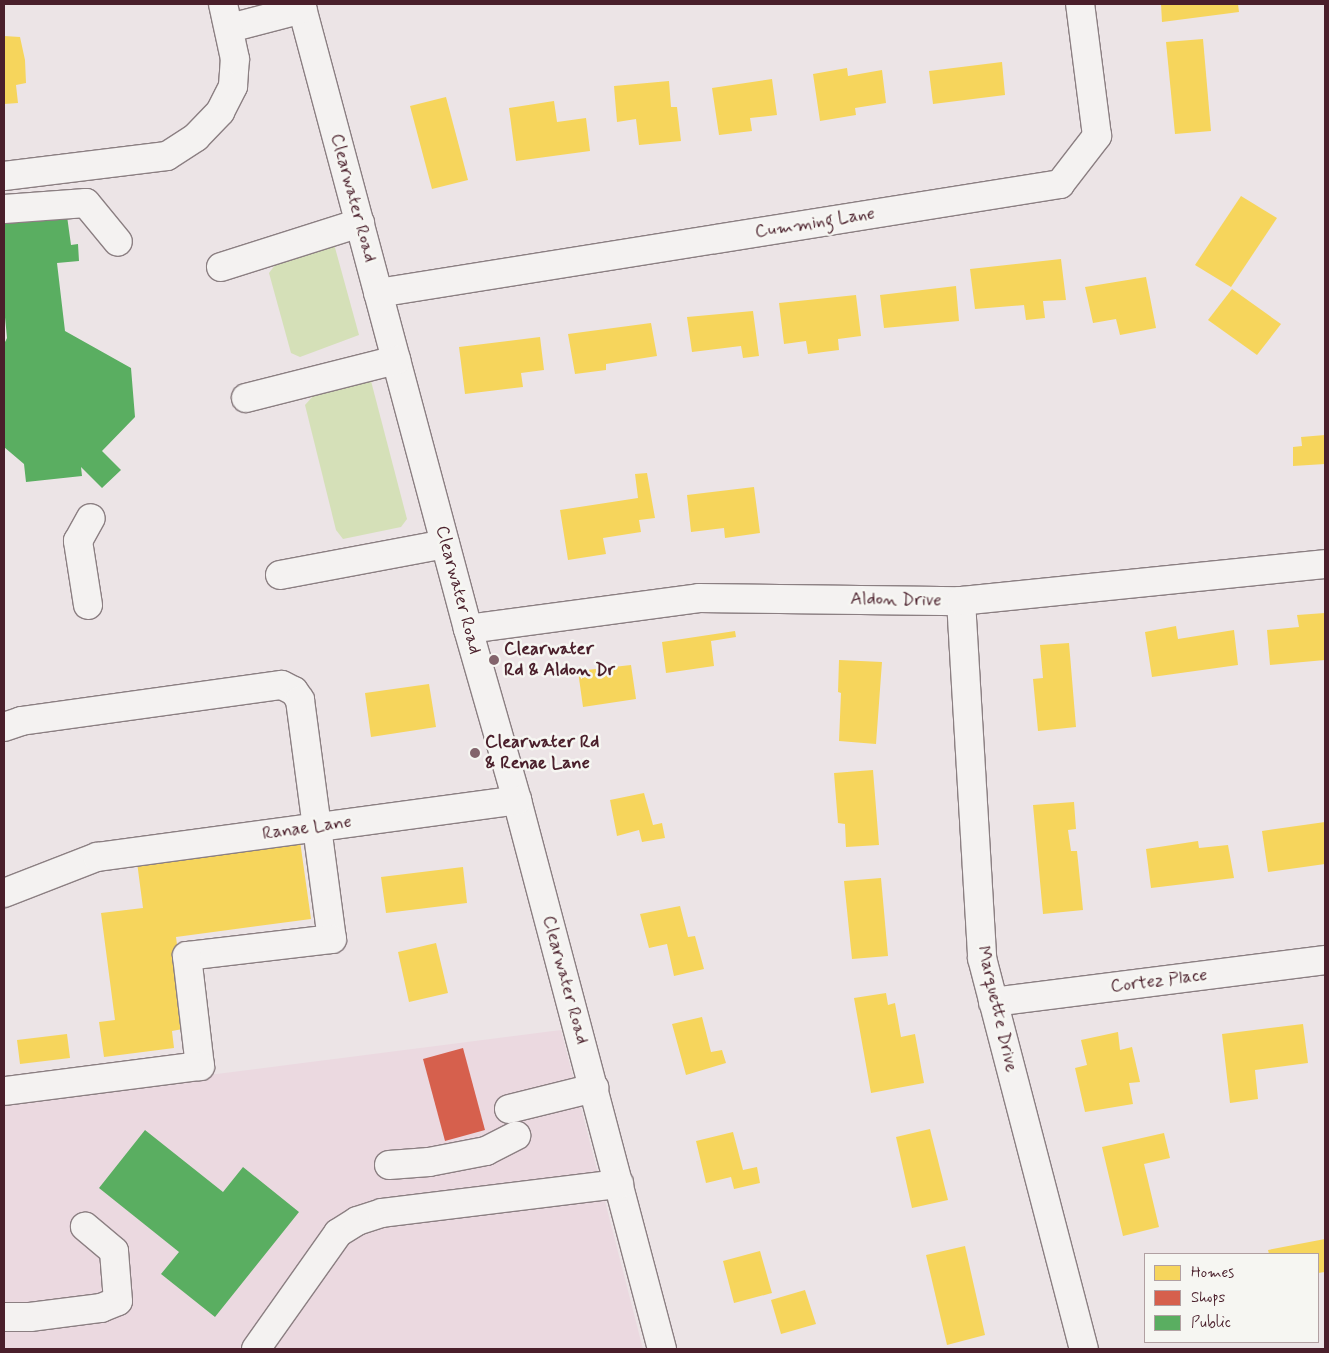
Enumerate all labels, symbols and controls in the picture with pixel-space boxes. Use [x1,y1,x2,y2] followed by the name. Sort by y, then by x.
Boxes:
[326,132,380,264] street label: Clearwater Road
[753,203,877,243] street label: Cumming Lane
[431,524,485,656] street label: Clearwater Road
[850,588,942,612] street label: Aldon Drive
[504,639,615,682] place label: Clearwater Rd & Aldon Dr
[488,654,500,666] marker: Clearwater Rd & Aldon Dr
[485,732,599,774] place label: Clearwater Rd & Renae Lane
[469,747,481,759] marker: Clearwater Rd & Renae Lane
[261,811,353,845] street label: Ranae Lane
[538,914,592,1046] street label: Clearwater Road
[972,944,1022,1074] street label: Marquette Drive
[1109,964,1209,998] street label: Cortez Place
[1144,1253,1319,1343] legend
[1191,1263,1234,1283] text: Homes
[1191,1288,1225,1308] text: Shops
[1191,1313,1231,1333] text: Public

